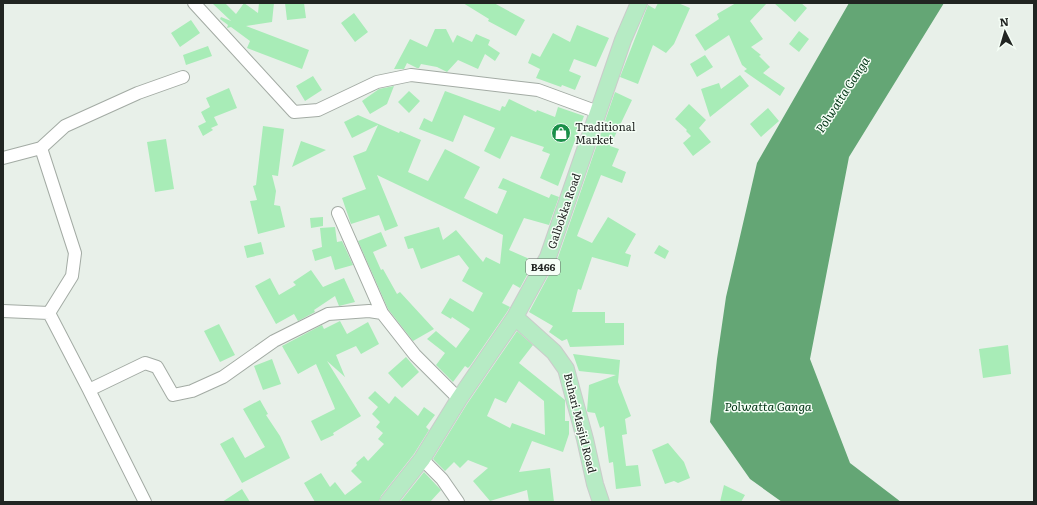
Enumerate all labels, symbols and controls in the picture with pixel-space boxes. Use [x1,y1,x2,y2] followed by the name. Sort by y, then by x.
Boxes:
[985,12,1025,52] north arrow
[999,13,1009,29] text: N
[811,53,874,136] water label: Polwatta Ganga
[575,118,636,147] place label: Traditional Market
[550,122,572,144] shop icon: Traditional Market
[543,170,584,251] street label: Galbokka Road
[526,259,560,275] road number: B466
[561,371,601,475] street label: Buhari Masjid Road
[724,397,812,415] water label: Polwatta Ganga

